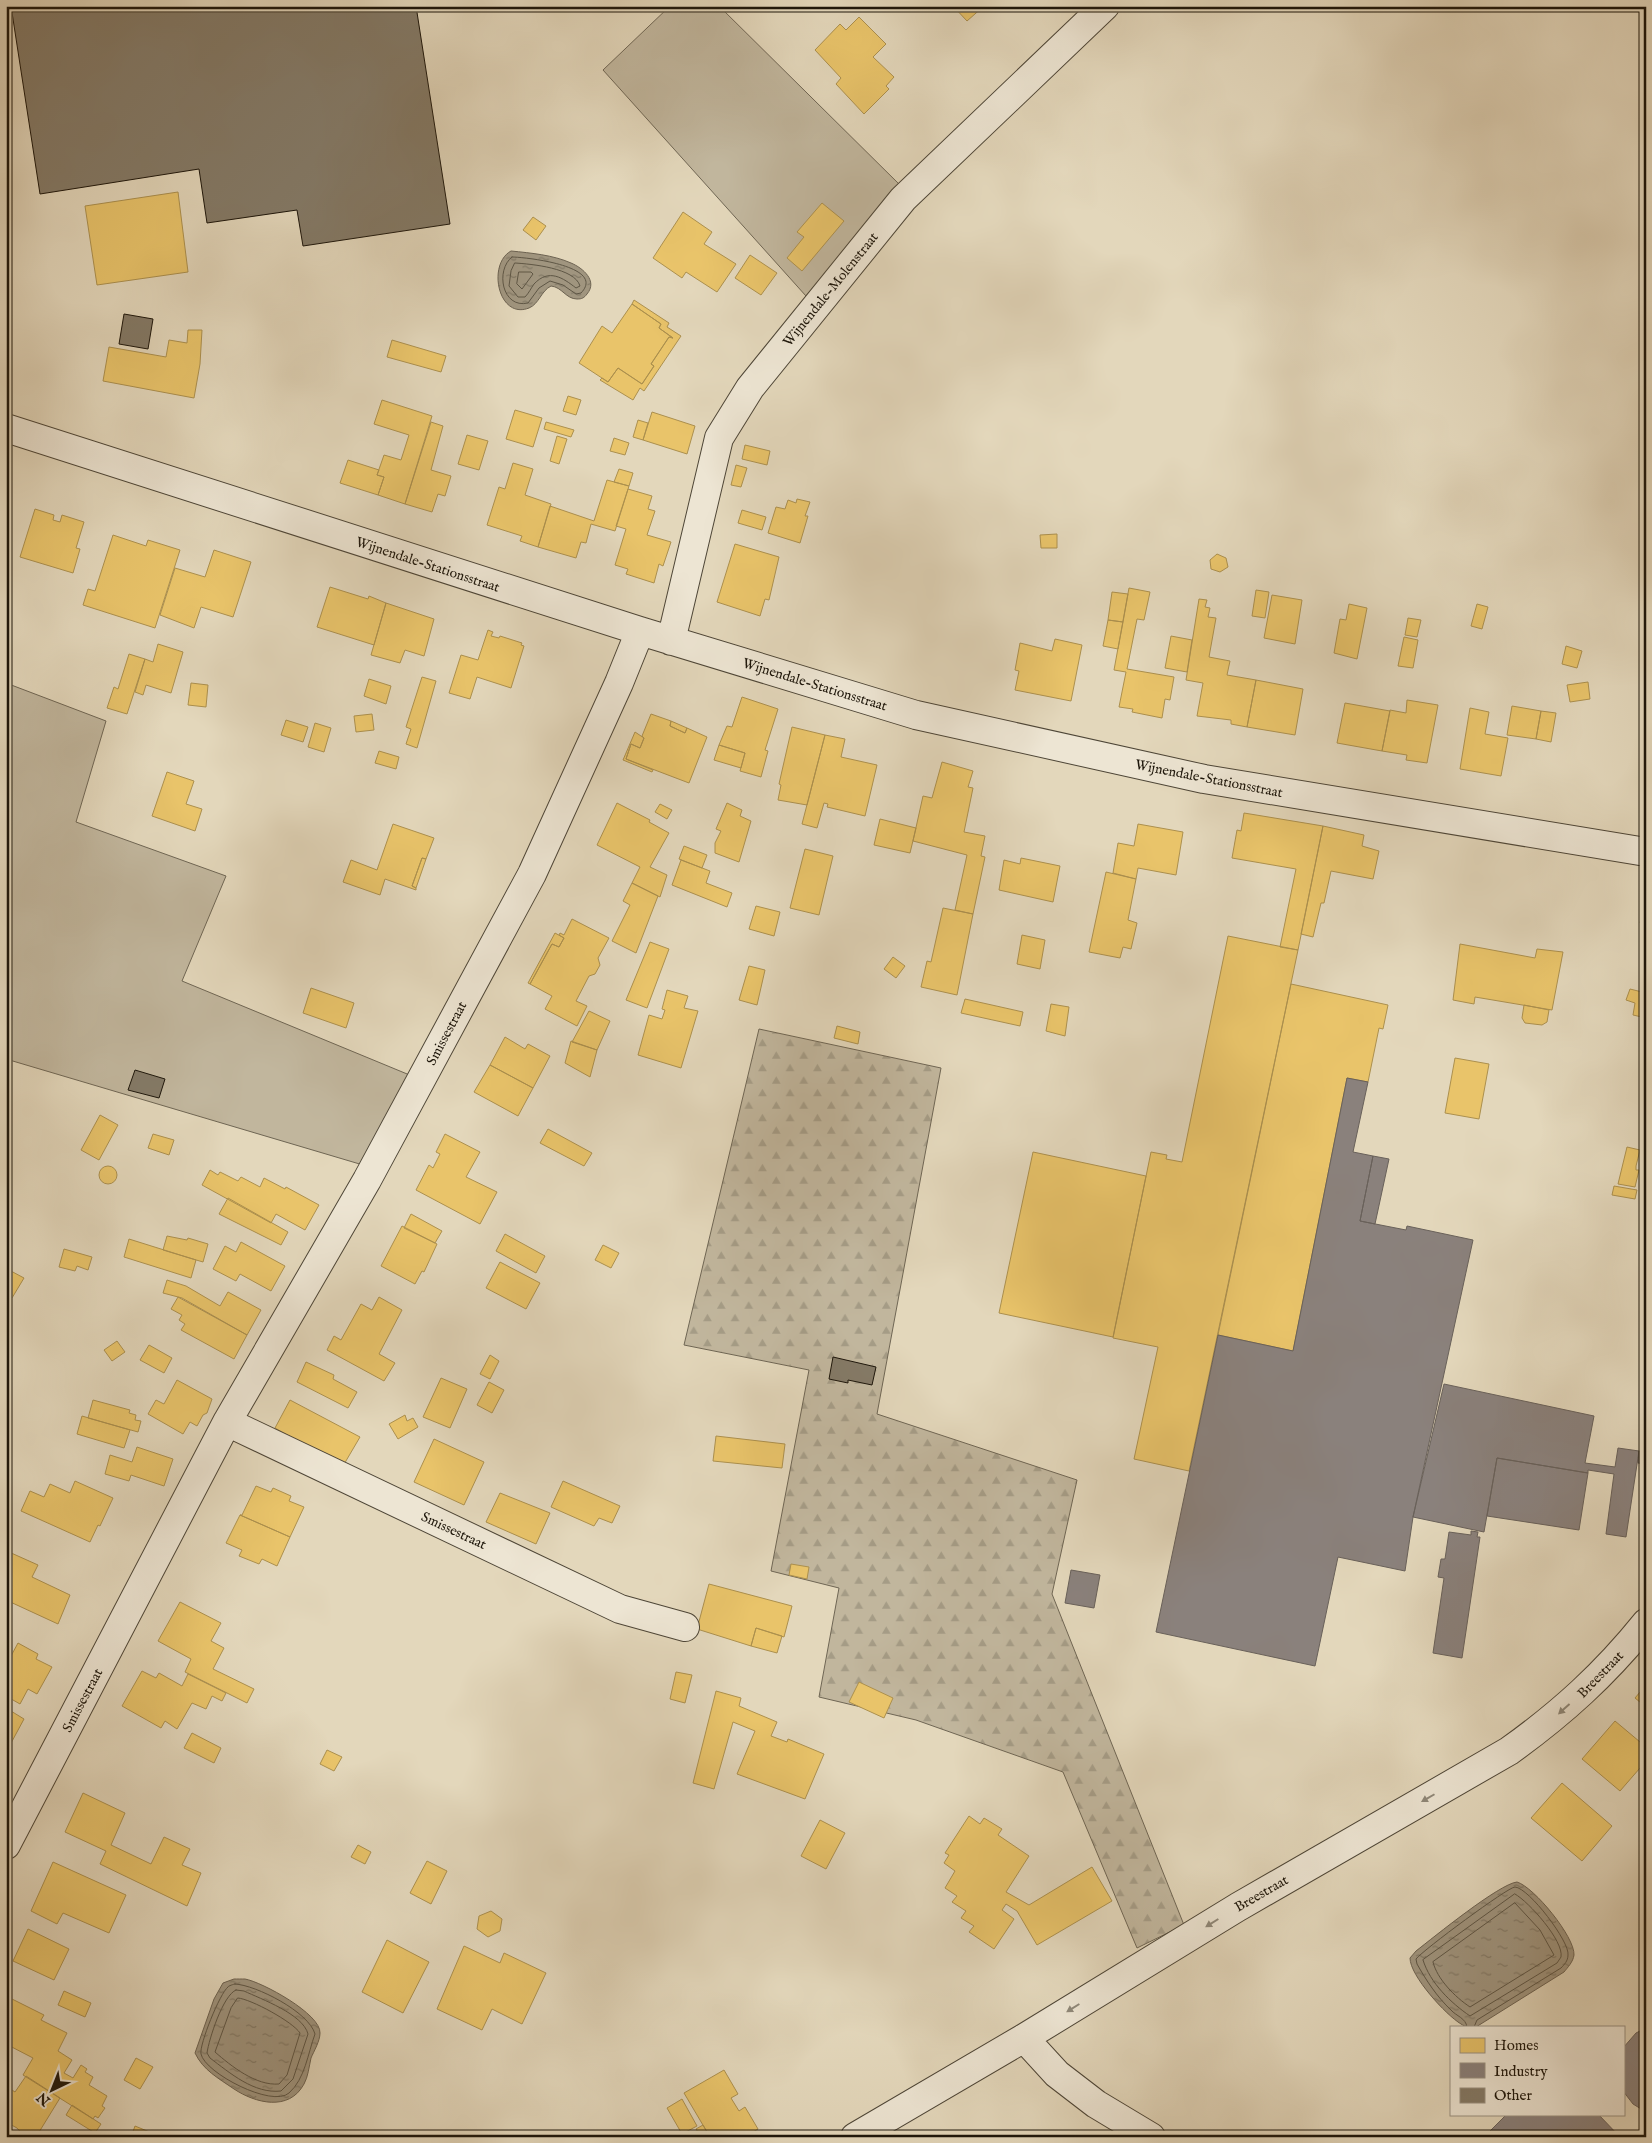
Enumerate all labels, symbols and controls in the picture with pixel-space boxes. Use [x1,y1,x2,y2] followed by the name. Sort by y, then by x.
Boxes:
[779,229,883,350] street label: Wijnendale-Molenstraat
[354,533,502,597] street label: Wijnendale-Stationsstraat
[740,654,889,716] street label: Wijnendale-Stationsstraat
[1133,756,1284,802] street label: Wijnendale-Stationsstraat
[423,998,471,1069] street label: Smissestraat
[418,1508,489,1554] street label: Smissestraat
[1574,1647,1628,1702] street label: Breestraat
[59,1665,107,1736] street label: Smissestraat
[1559,1703,1571,1715] one-way arrow
[1422,1793,1435,1802] one-way arrow
[1231,1871,1292,1916] street label: Breestraat
[1205,1918,1218,1927] one-way arrow
[1067,2003,1080,2012] one-way arrow
[1450,2026,1624,2116] legend
[1494,2036,1538,2055] text: Homes
[1494,2062,1548,2081] text: Industry
[28,2066,78,2116] north arrow
[1494,2086,1532,2105] text: Other
[33,2088,55,2110] text: N

